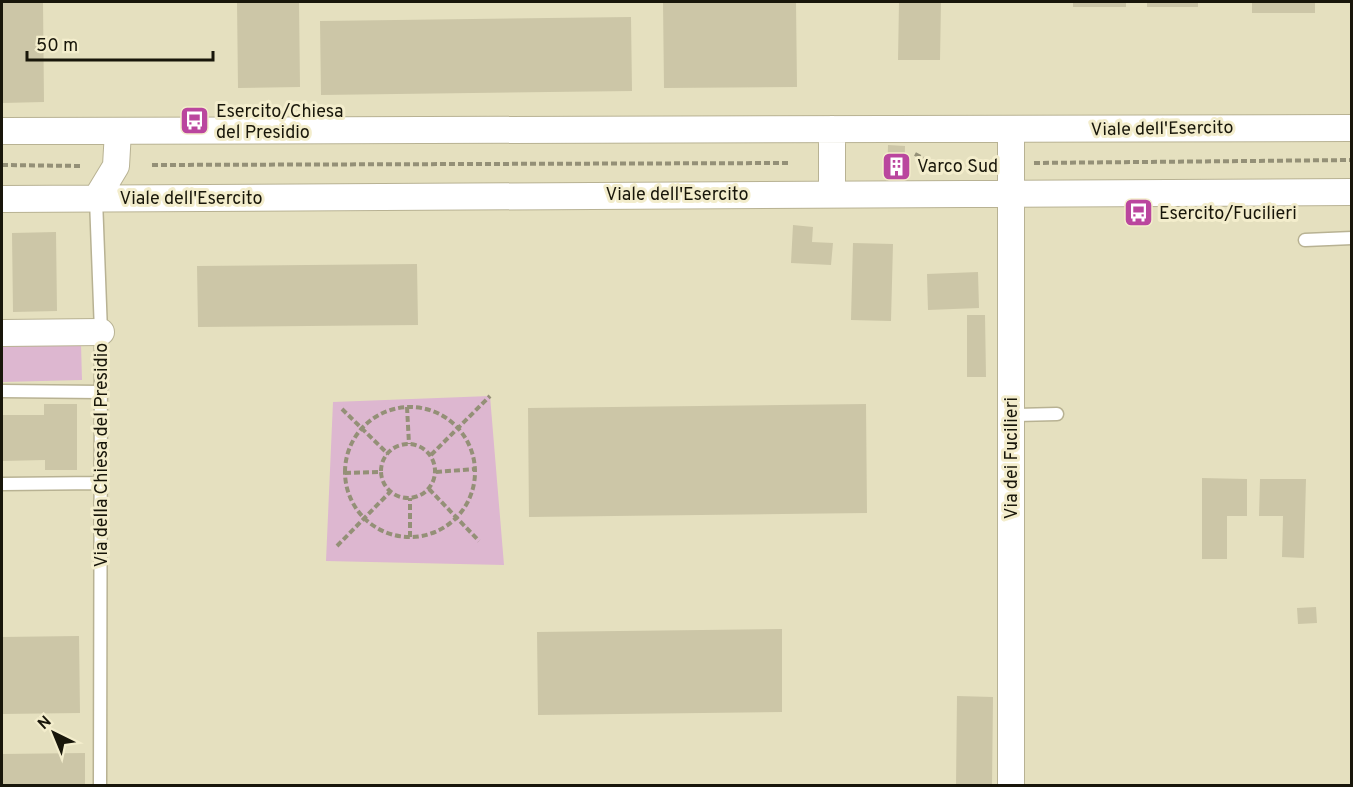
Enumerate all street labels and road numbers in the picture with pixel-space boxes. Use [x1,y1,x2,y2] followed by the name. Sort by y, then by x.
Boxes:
[1090,117,1234,142] street label: Viale dell'Esercito
[606,184,748,207] street label: Viale dell'Esercito
[120,188,262,211] street label: Viale dell'Esercito
[91,343,114,567] street label: Via della Chiesa del Presidio
[1001,397,1024,519] street label: Via dei Fucilieri

